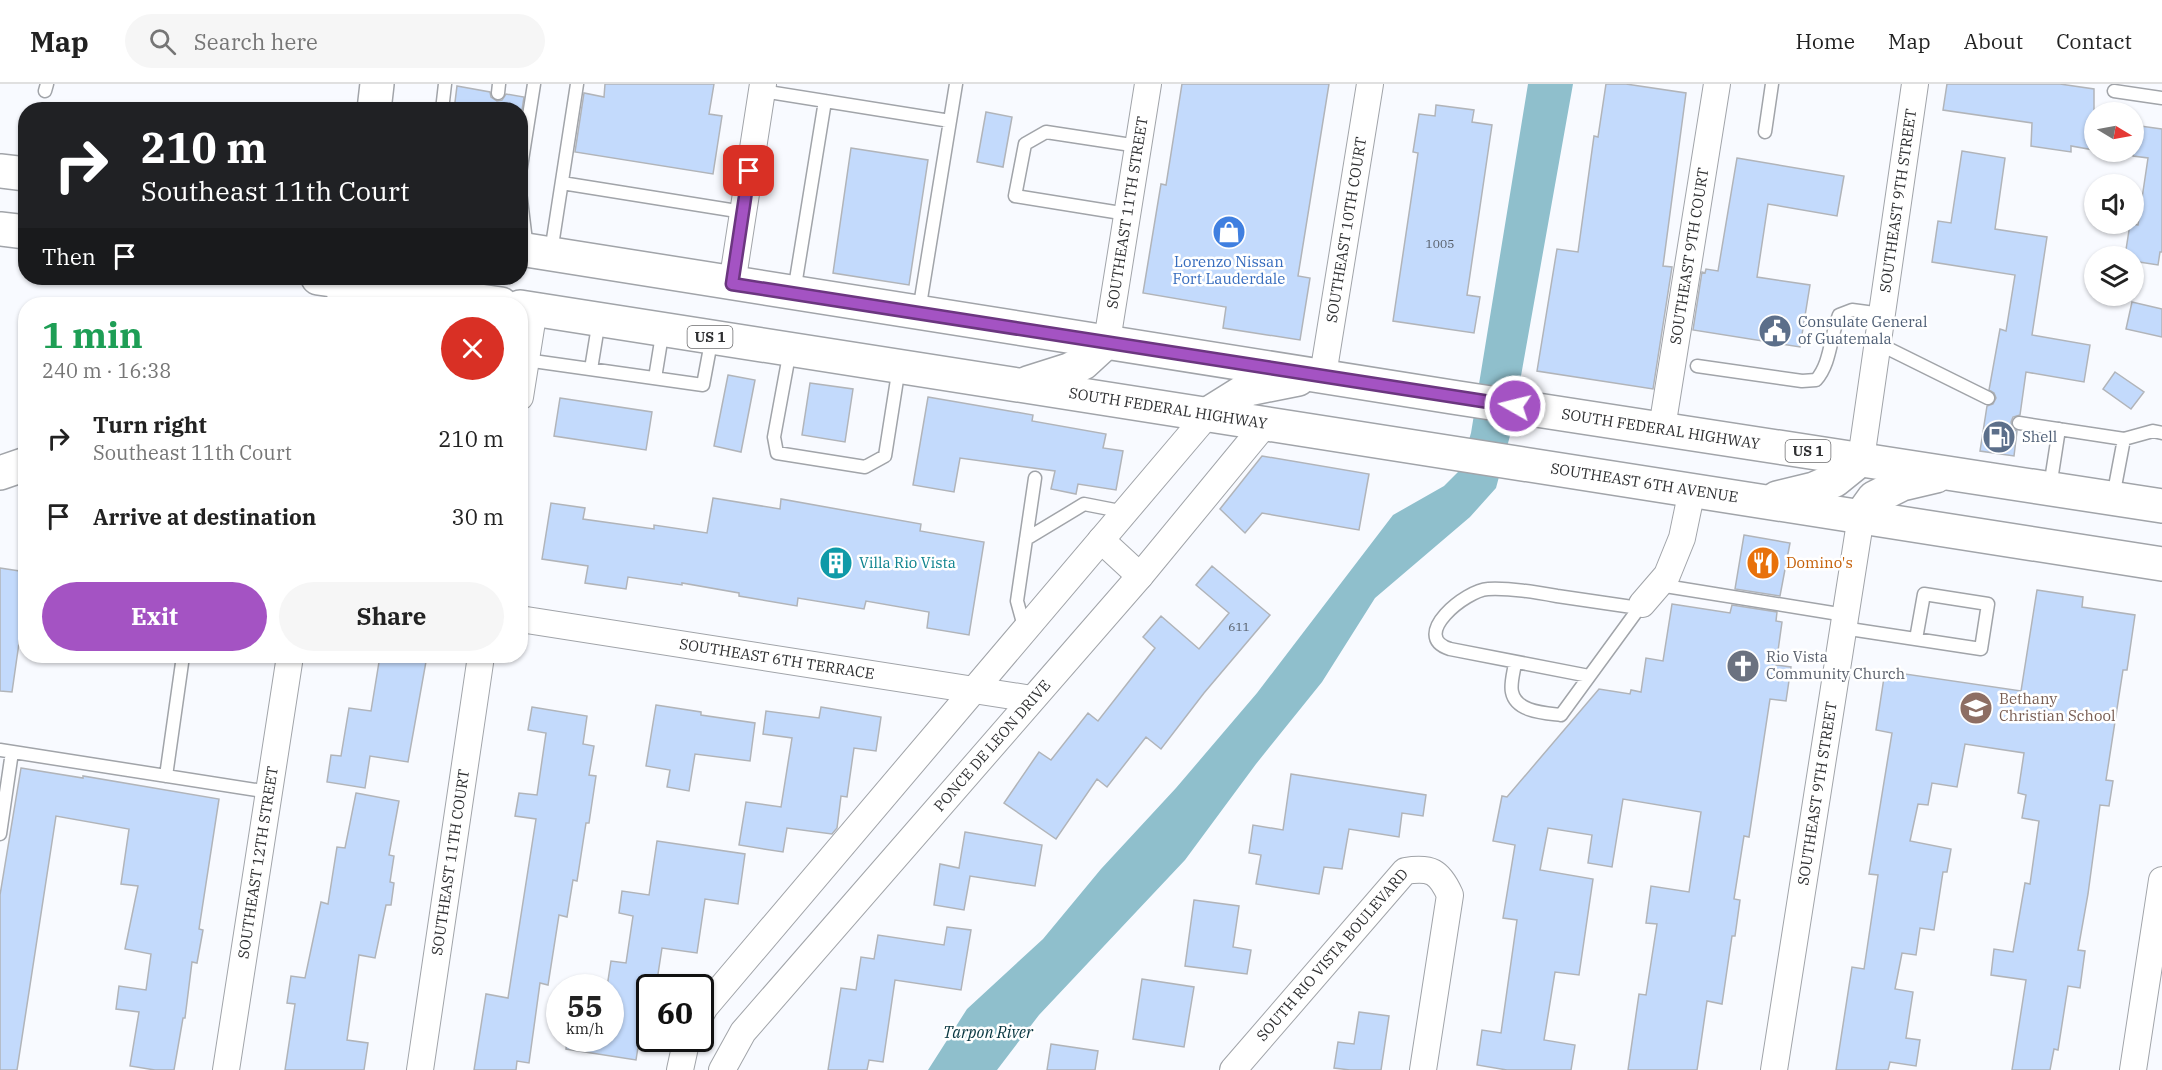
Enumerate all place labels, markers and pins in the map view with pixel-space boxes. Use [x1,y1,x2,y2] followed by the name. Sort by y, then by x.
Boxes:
[723,145,774,196] pin
[1211,214,1247,250] shop icon: Lorenzo Nissan Fort Lauderdale
[1173,252,1285,288] place label: Lorenzo Nissan Fort Lauderdale
[1798,312,1927,348] place label: Consulate General of Guatemala
[1757,313,1793,349] public building icon: Consulate General of Guatemala
[1981,419,2017,455] fuel station icon: Shell
[2022,427,2057,446] place label: Shell
[818,545,854,581] building icon: Villa Rio Vista
[1745,545,1781,581] restaurant icon: Domino's
[859,553,956,572] place label: Villa Rio Vista
[1786,553,1853,572] place label: Domino's
[1766,647,1905,683] place label: Rio Vista Community Church
[1725,648,1761,684] church icon: Rio Vista Community Church
[1999,689,2115,725] place label: Bethany Christian School
[1958,690,1994,726] school or university icon: Bethany Christian School

